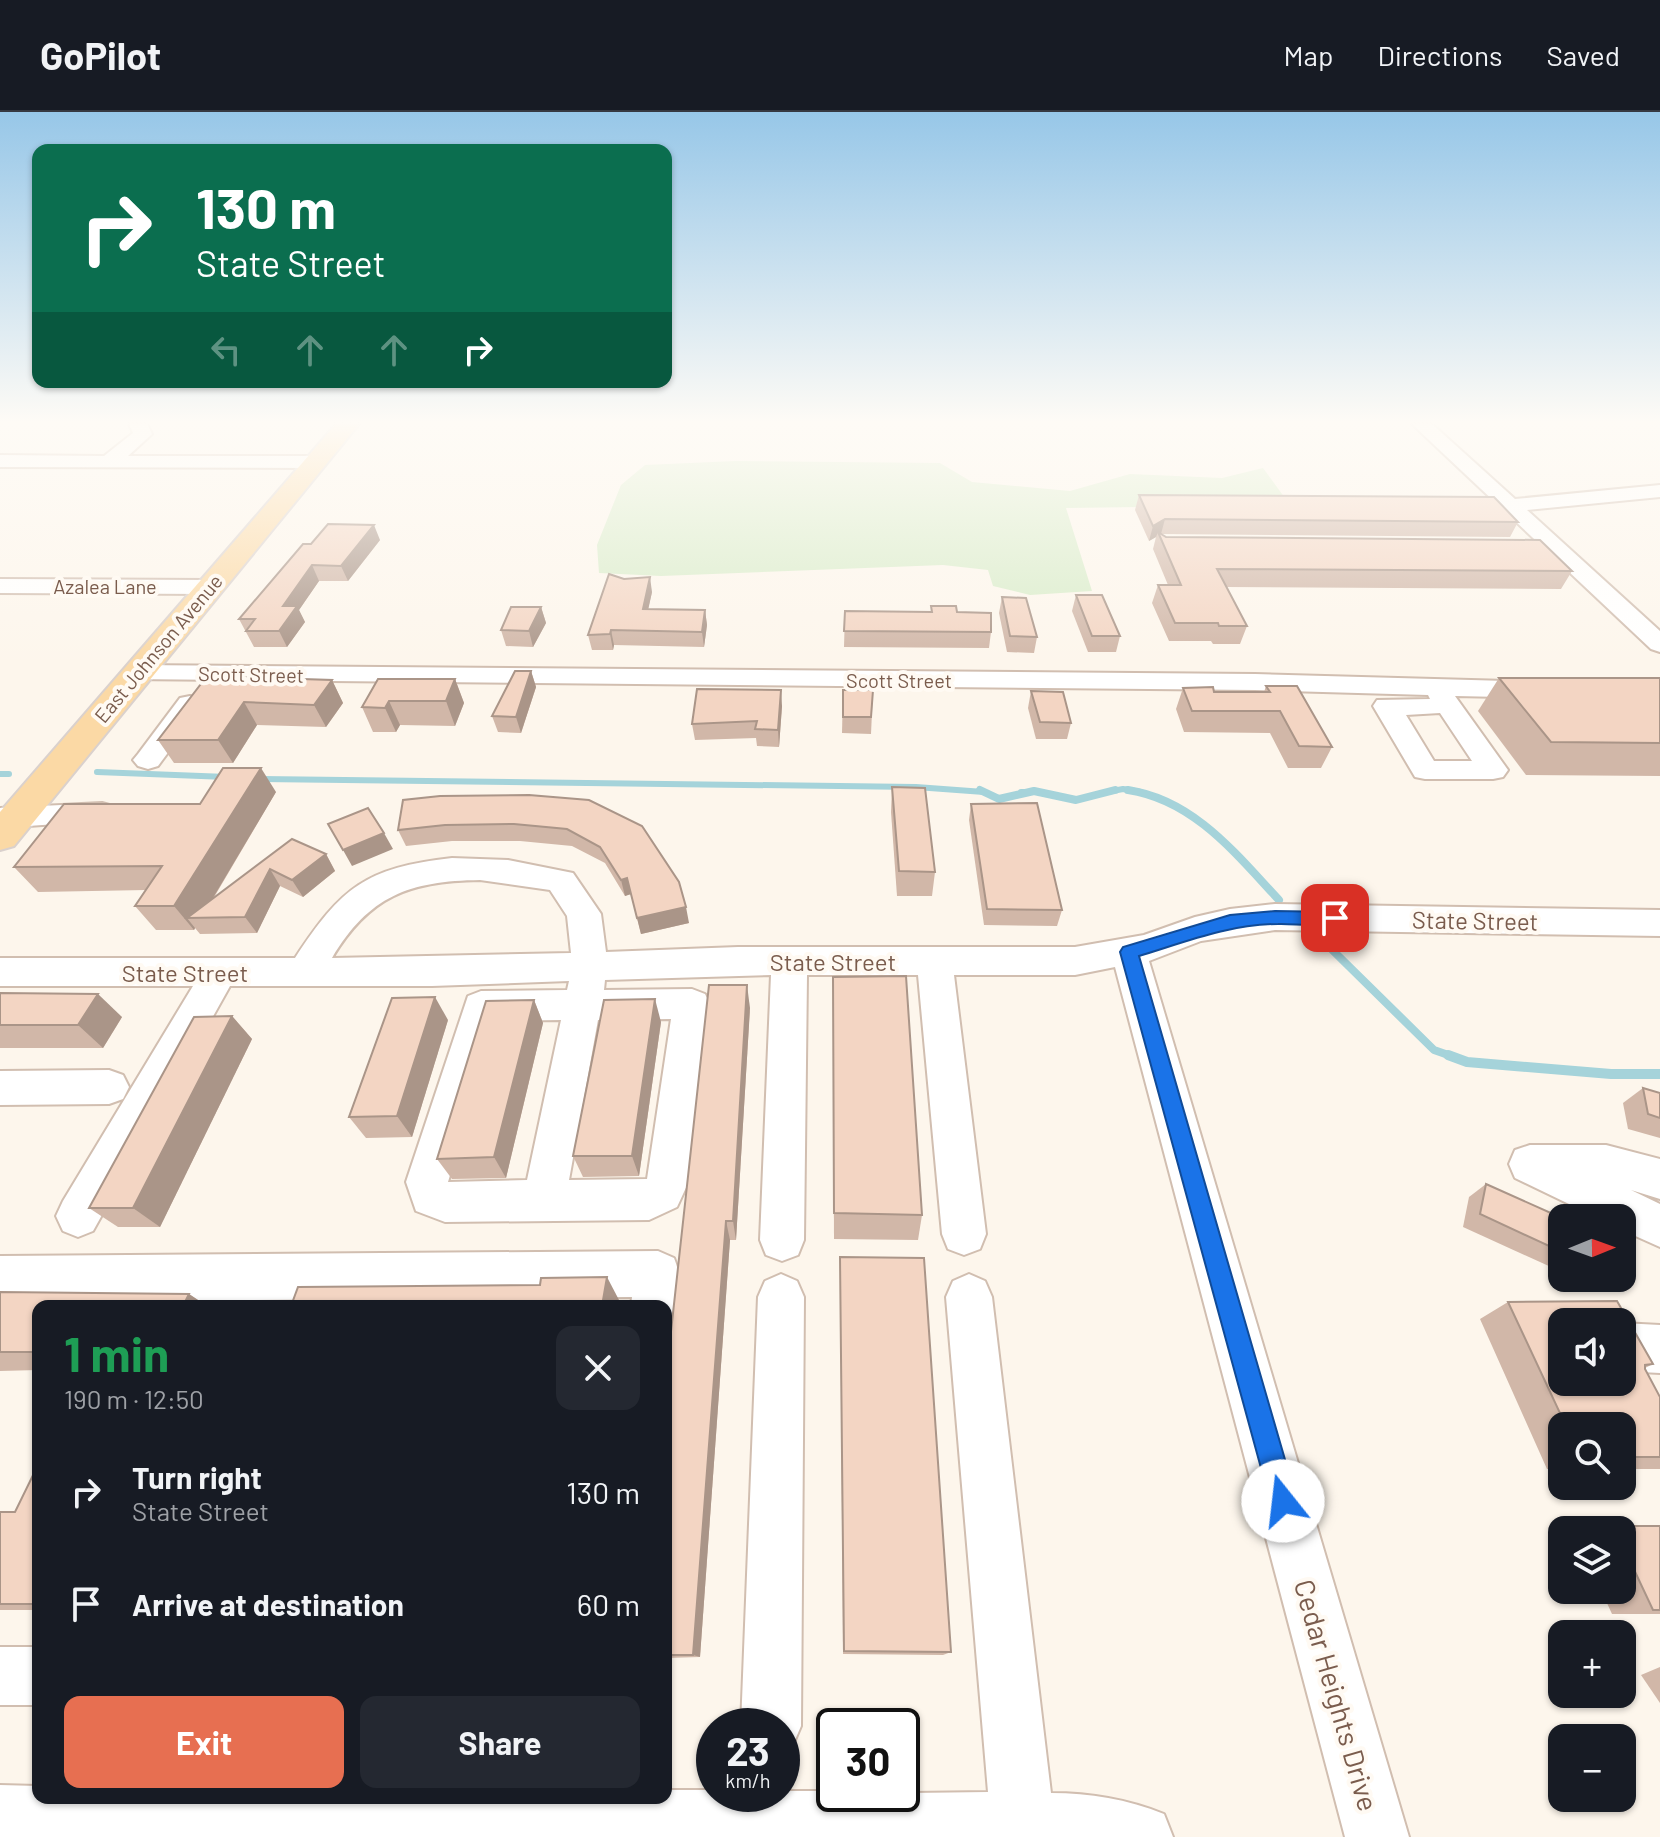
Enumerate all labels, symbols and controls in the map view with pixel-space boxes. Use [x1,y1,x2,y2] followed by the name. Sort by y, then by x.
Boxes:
[40,32,161,78] text: GoPilot
[1284,38,1333,72] text: Map
[1377,38,1503,72] text: Directions
[1547,38,1620,72] text: Saved
[196,173,336,240] text: 130 m
[64,176,168,280] icon: right
[196,241,386,284] text: State Street
[204,328,248,372] icon: left
[288,328,332,372] icon: ahead
[372,328,416,372] icon: ahead
[456,328,500,372] icon: right
[89,569,227,727] street label: East Johnson Avenue
[53,574,157,598] street label: Azalea Lane
[198,661,304,687] street label: Scott Street
[846,668,952,692] street label: Scott Street
[1301,884,1369,952] pin
[1313,896,1357,940] icon: arrive
[1412,904,1538,936] street label: State Street
[770,947,896,976] street label: State Street
[122,958,248,987] street label: State Street
[1548,1204,1636,1292] north arrow
[1548,1204,1636,1812] map controls
[1548,1308,1636,1396] button: sound
[64,1324,169,1382] text: 1 min
[556,1326,640,1410] button: close
[64,1383,204,1414] text: 190 m · 12:50
[1548,1412,1636,1500] button: search
[132,1459,262,1495] text: Turn right
[1241,1459,1325,1543] position arrow
[64,1470,108,1514] icon: right
[566,1474,640,1510] text: 130 m
[132,1495,269,1526] text: State Street
[1548,1516,1636,1604] button: layers
[1288,1575,1386,1815] street label: Cedar Heights Drive
[64,1582,108,1626] icon: arrive
[132,1586,404,1622] text: Arrive at destination
[577,1586,640,1622] text: 60 m
[1548,1620,1636,1708] button: +
[64,1696,344,1788] button: Exit
[360,1696,640,1788] button: Share
[816,1708,920,1812] speed limit sign: 30
[1548,1724,1636,1812] button: −
[726,1726,770,1774] text: 23
[725,1768,771,1792] text: km/h

